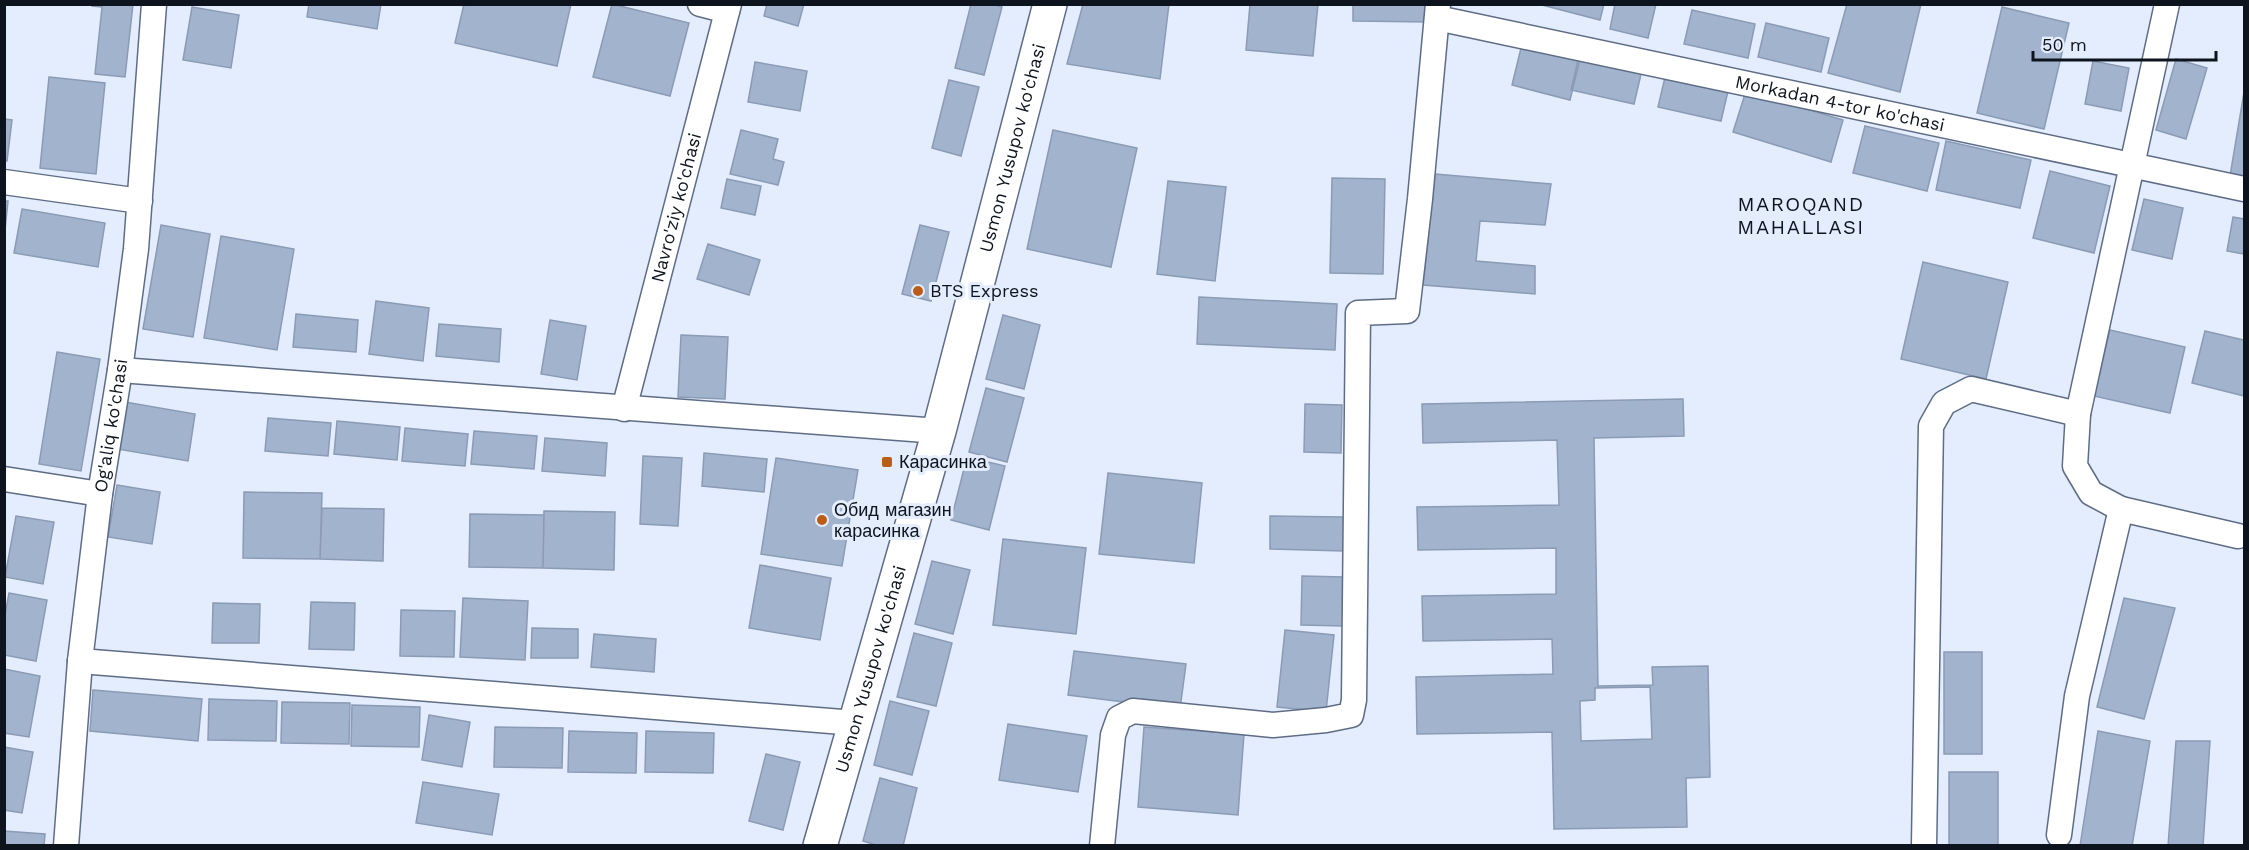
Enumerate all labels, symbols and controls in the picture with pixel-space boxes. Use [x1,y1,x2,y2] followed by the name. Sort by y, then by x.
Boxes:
[2033,24,2216,62] scale bar
[2042,34,2087,55] text: 50 m
[975,41,1049,255] street label: Usmon Yusupov ko'chasi
[1734,71,1947,135] street label: Morkadan 4-tor ko'chasi
[646,131,705,284] street label: Navro'ziy ko'chasi
[1737,192,1865,239] district label: MAROQAND MAHALLASI
[930,280,1038,301] place label: BTS Express
[911,284,925,298] marker: BTS Express
[89,357,131,494] street label: Og'aliq ko'chasi
[899,451,988,472] place label: Карасинка
[880,455,894,469] marker: Карасинка
[834,499,952,541] place label: Обид магазин карасинка
[815,513,829,527] marker: Обид магазин карасинка
[831,563,910,775] street label: Usmon Yusupov ko'chasi

